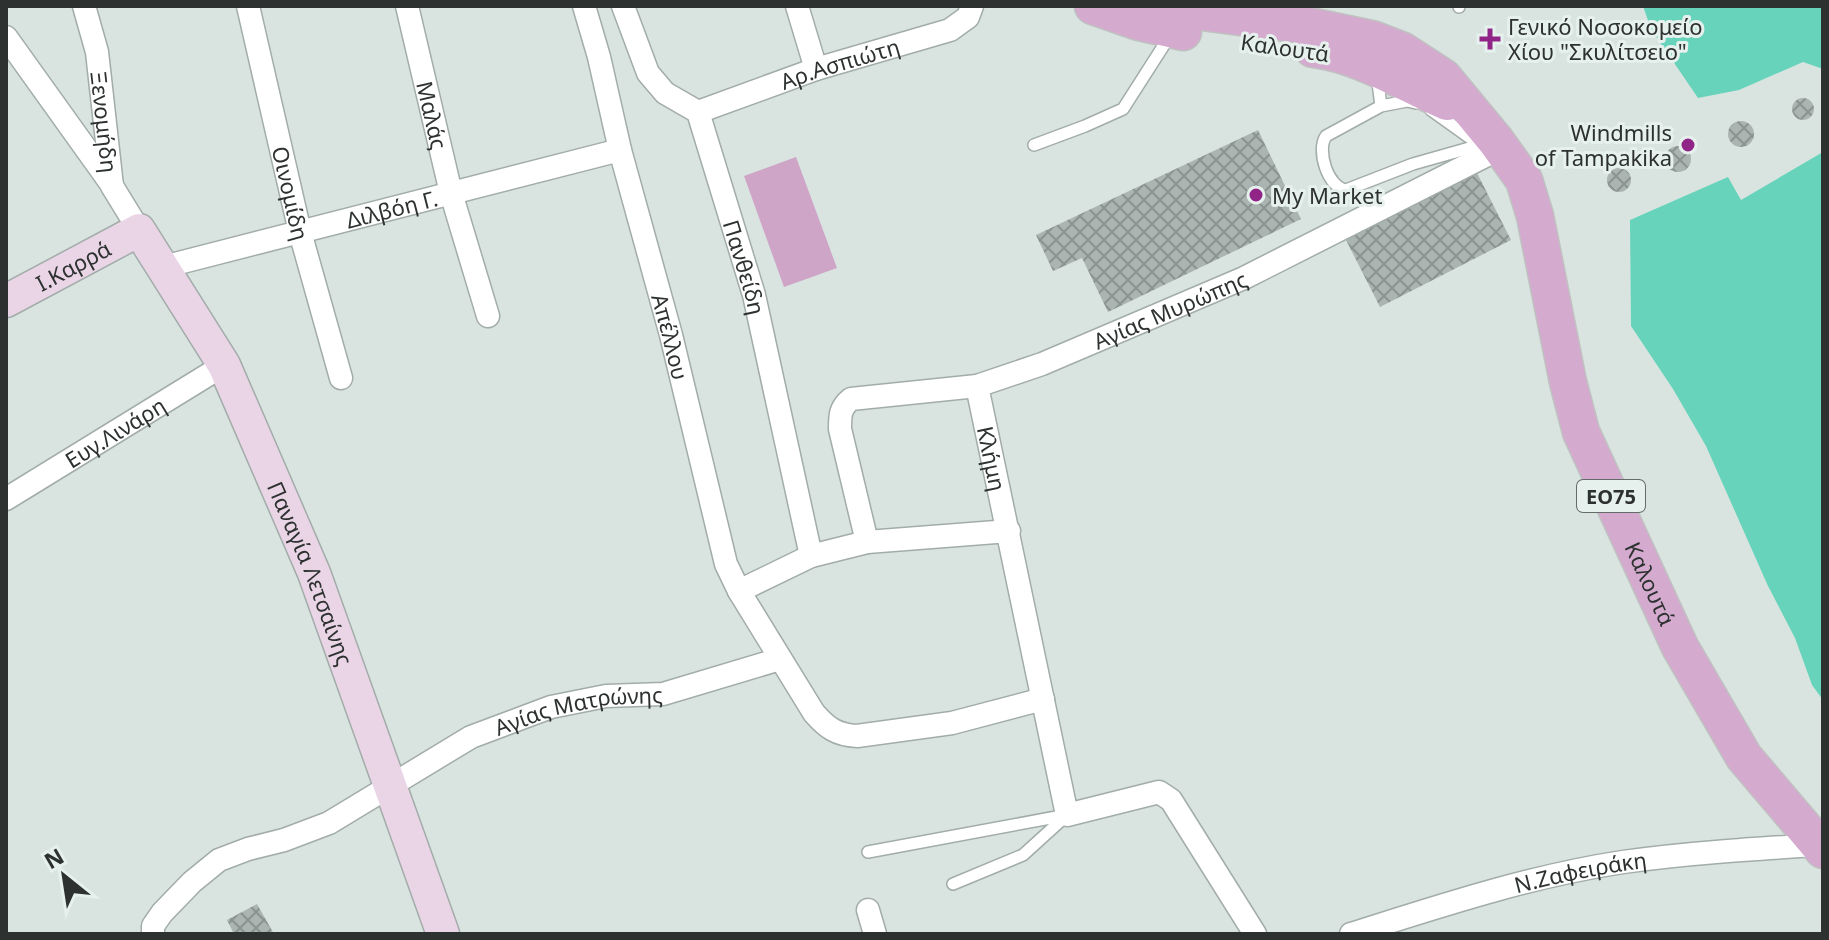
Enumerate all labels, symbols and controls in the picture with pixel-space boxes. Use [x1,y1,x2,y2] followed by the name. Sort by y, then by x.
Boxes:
[1508,11,1703,66] place label: Γενικό Νοσοκομείο Χίου "Σκυλίτσειο"
[1239,26,1331,68] street label: Καλουτά
[1479,28,1501,50] marker: Γενικό Νοσοκομείο Χίου "Σκυλίτσειο"
[776,31,903,96] street label: Αρ.Ασπιώτη
[84,69,125,174] street label: Ξενομήδη
[410,78,455,152] street label: Μαλάς
[1535,117,1672,172] place label: Windmills of Tampakika
[1679,136,1697,154] marker: Windmills of Tampakika
[266,143,317,244] street label: Οινομίδη
[1272,180,1382,210] place label: My Market
[342,182,441,235] street label: Διλβόη Γ.
[1247,186,1265,204] marker: My Market
[717,216,773,317] street label: Πανθείδη
[30,233,116,297] street label: Ι.Καρρά
[1088,264,1251,356] street label: Αγίας Μυρώπης
[645,290,696,383] street label: Απέλλου
[59,390,171,474] street label: Ευγ.Λινάρη
[971,423,1014,494] street label: Κλήμη
[261,477,361,669] street label: Παναγία Λετσαίνης
[1577,480,1645,512] road number: ΕΟ75
[1619,537,1683,630] street label: Καλουτά
[490,679,663,742] street label: Αγίας Ματρώνης
[24,836,104,916] north arrow
[38,840,69,875] text: N
[1511,844,1648,899] street label: Ν.Ζαφειράκη

